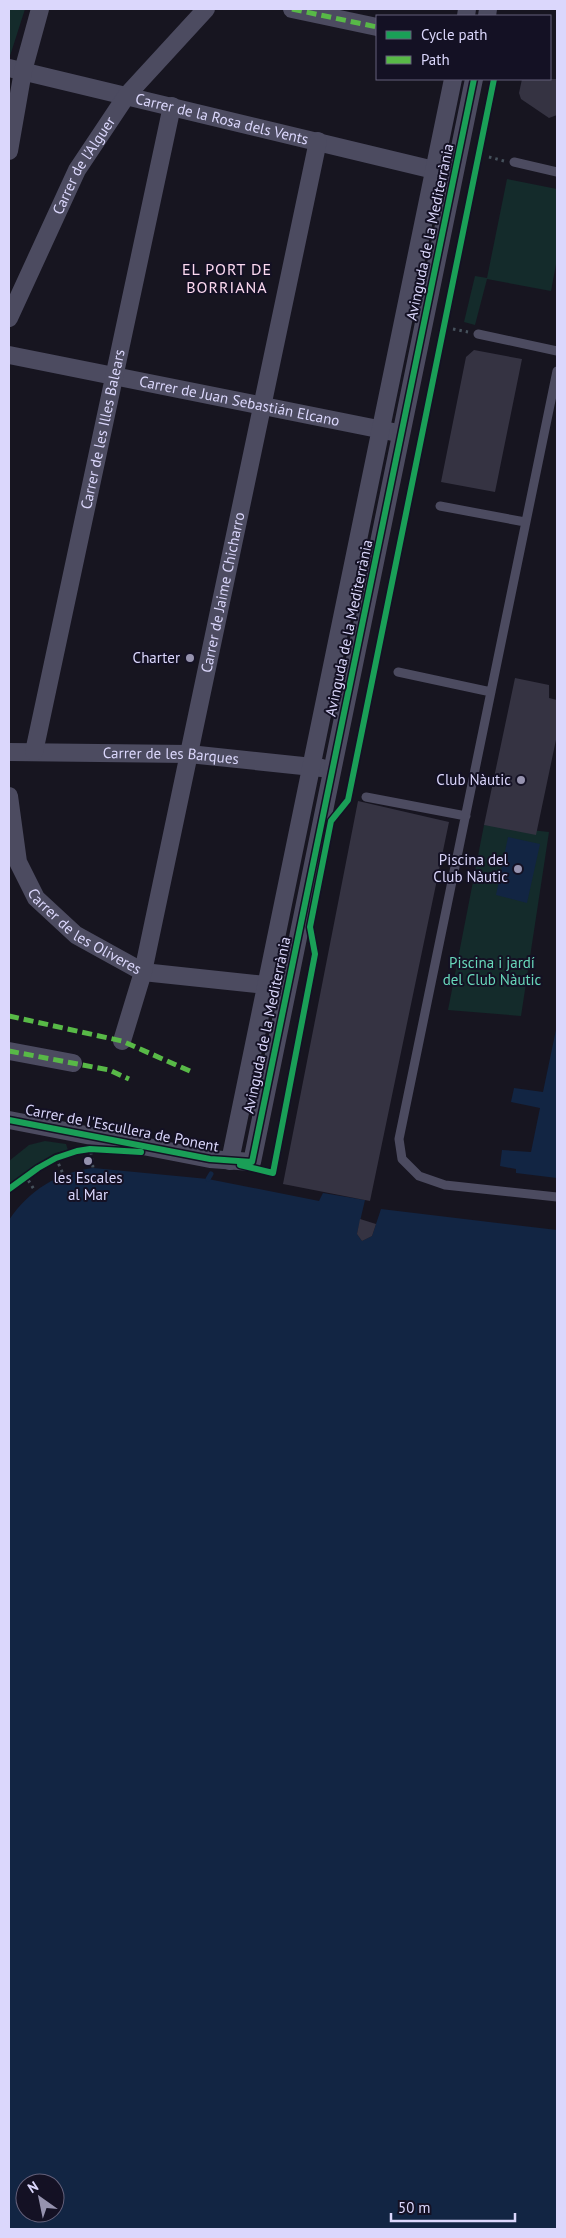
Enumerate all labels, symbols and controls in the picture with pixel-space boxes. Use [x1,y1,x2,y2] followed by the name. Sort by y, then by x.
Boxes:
[376,15,551,80] legend
[421,25,487,44] text: Cycle path
[421,50,450,69] text: Path
[134,89,310,149] street label: Carrer de la Rosa dels Vents
[48,113,119,217] street label: Carrer de l'Alguer
[401,142,458,322] street label: Avinguda de la Mediterrània
[182,259,272,297] district label: EL PORT DE BORRIANA
[76,347,129,511] street label: Carrer de les Illes Balears
[138,371,341,430] street label: Carrer de Juan Sebastián Elcano
[196,510,249,674] street label: Carrer de Jaime Chicharro
[320,538,377,718] street label: Avinguda de la Mediterrània
[133,648,180,667] place label: Charter
[184,652,196,664] marker: Charter
[103,743,240,768] street label: Carrer de les Barques
[436,770,511,789] place label: Club Nàutic
[515,774,527,786] marker: Club Nàutic
[433,850,509,886] place label: Piscina del Club Nàutic
[512,863,524,875] marker: Piscina del Club Nàutic
[24,885,145,978] street label: Carrer de les Oliveres
[238,935,295,1115] street label: Avinguda de la Mediterrània
[443,953,542,989] park label: Piscina i jardí del Club Nàutic
[24,1099,221,1156] street label: Carrer de l'Escullera de Ponent
[82,1155,94,1167] marker: les Escales al Mar
[53,1168,123,1204] place label: les Escales al Mar
[15,2173,65,2223] north arrow
[24,2177,42,2197] text: N
[391,2190,515,2222] scale bar
[398,2198,431,2217] text: 50 m

